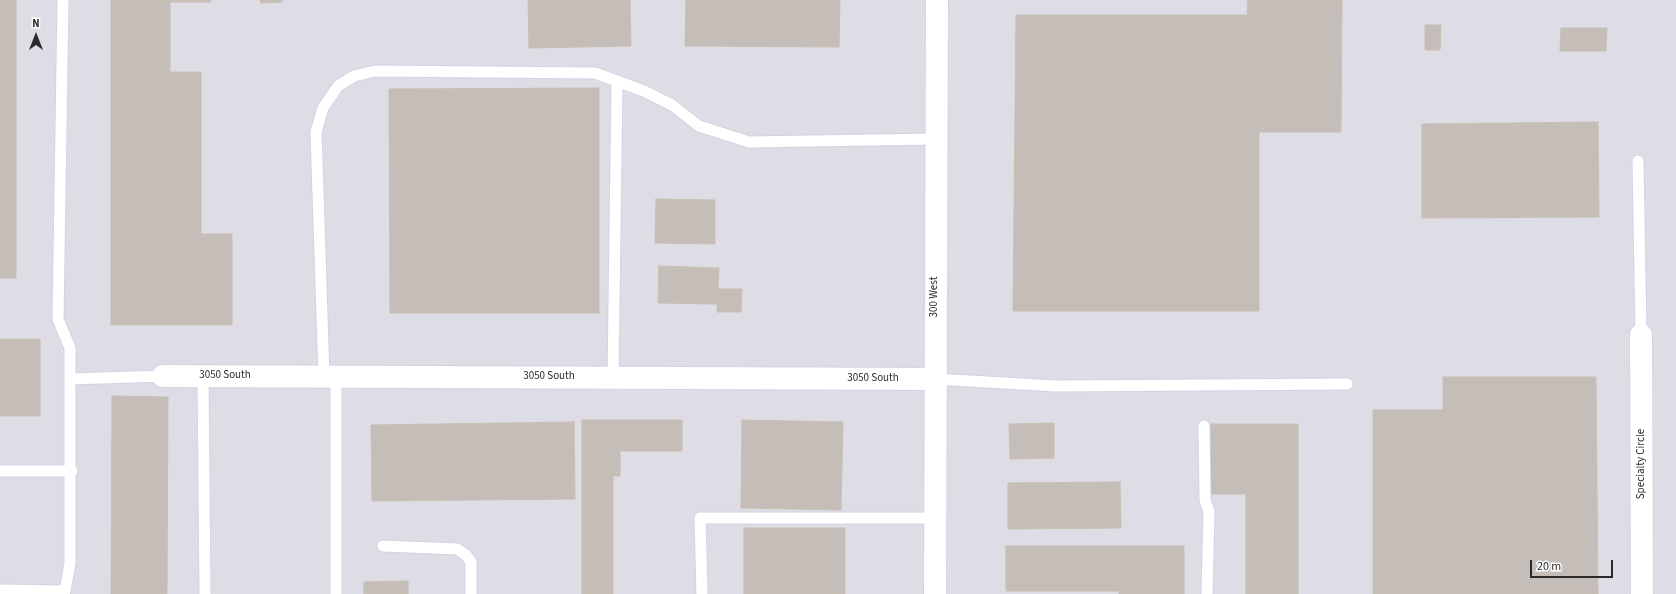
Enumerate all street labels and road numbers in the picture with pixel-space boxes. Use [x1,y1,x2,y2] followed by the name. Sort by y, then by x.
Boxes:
[928,277,942,317] street label: 300 West
[199,369,251,383] street label: 3050 South
[523,370,575,384] street label: 3050 South
[847,372,899,386] street label: 3050 South
[1635,429,1649,499] street label: Specialty Circle

